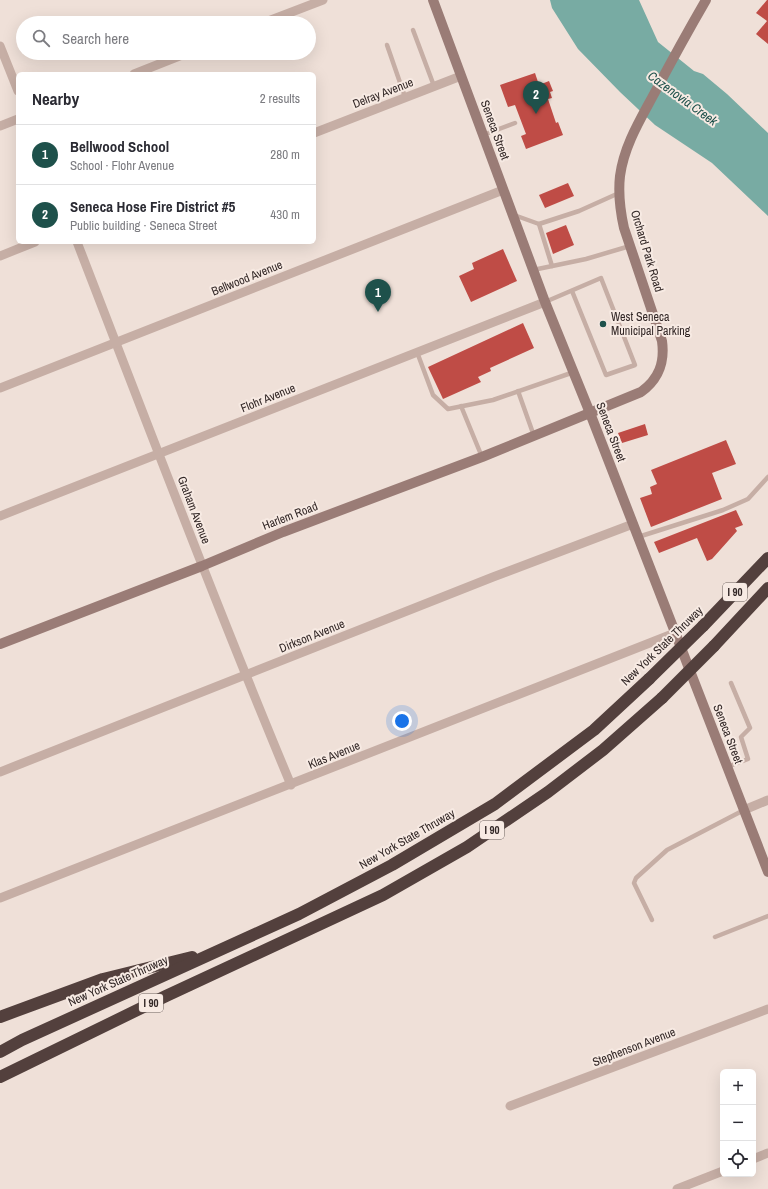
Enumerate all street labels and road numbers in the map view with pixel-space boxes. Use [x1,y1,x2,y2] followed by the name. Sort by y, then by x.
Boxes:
[350,74,416,112] street label: Delray Avenue
[477,98,513,162] street label: Seneca Street
[627,208,667,294] street label: Orchard Park Road
[209,256,285,300] street label: Bellwood Avenue
[238,380,298,416] street label: Flohr Avenue
[592,400,630,464] street label: Seneca Street
[174,474,214,546] street label: Graham Avenue
[260,498,320,534] street label: Harlem Road
[723,583,747,601] road number: I 90
[618,603,706,689] street label: New York State Thruway
[277,616,347,656] street label: Dirkson Avenue
[709,702,747,766] street label: Seneca Street
[306,737,362,773] street label: Klas Avenue
[356,805,458,873] street label: New York State Thruway
[480,821,504,839] road number: I 90
[66,952,171,1010] street label: New York State Thruway
[139,994,163,1012] road number: I 90
[590,1024,678,1070] street label: Stephenson Avenue

